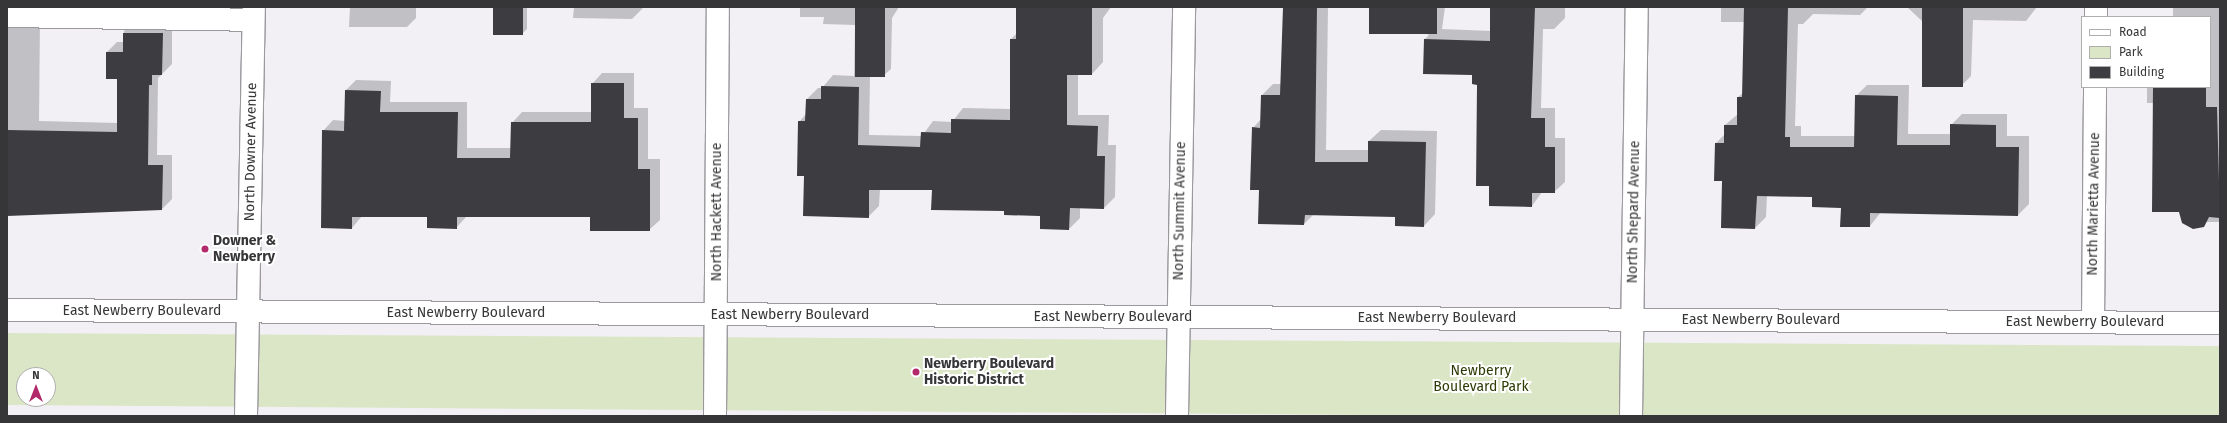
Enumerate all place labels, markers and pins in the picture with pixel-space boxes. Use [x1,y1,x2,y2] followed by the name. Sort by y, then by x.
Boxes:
[213,233,276,266] place label: Downer & Newberry
[200,244,210,254] marker: Downer & Newberry
[924,356,1054,388] place label: Newberry Boulevard Historic District
[911,367,921,377] marker: Newberry Boulevard Historic District

